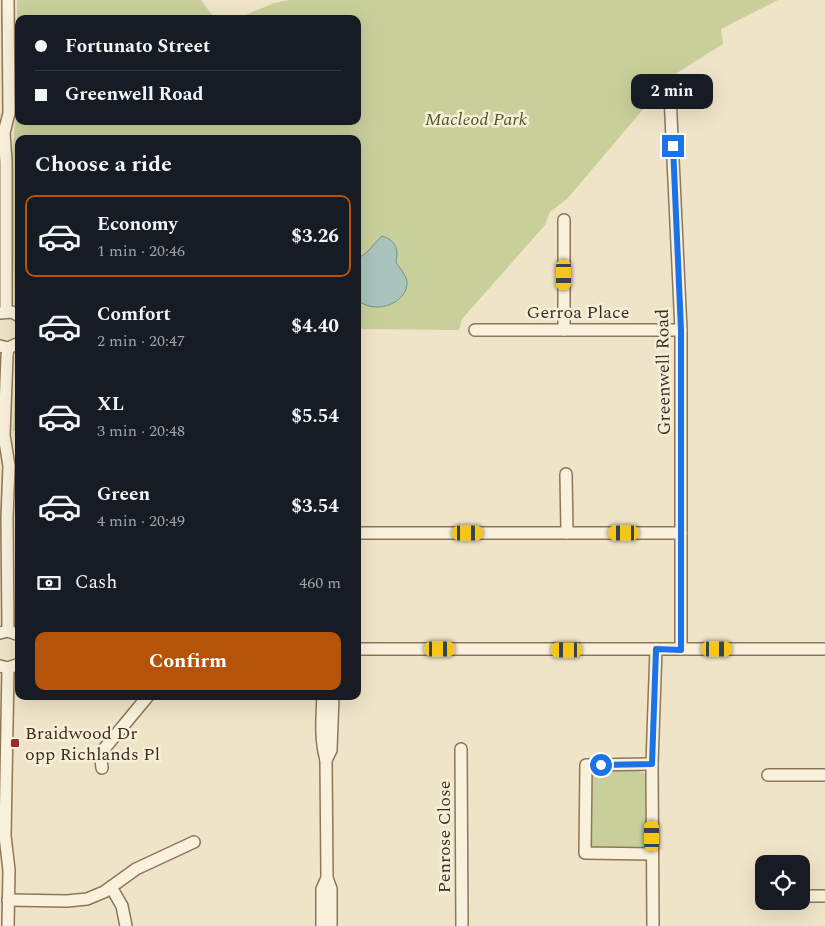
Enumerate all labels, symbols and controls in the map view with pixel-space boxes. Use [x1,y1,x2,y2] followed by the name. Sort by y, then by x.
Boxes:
[65,32,210,61] text: Fortunato Street
[632,74,714,108] callout: 2 min
[651,79,693,103] text: 2 min
[65,80,204,109] text: Greenwell Road
[425,106,528,133] park label: Macleod Park
[662,135,684,157] route end
[35,148,172,181] text: Choose a ride
[97,210,178,239] text: Economy
[37,214,82,259] icon: car
[291,222,339,251] text: $3.26
[97,239,185,263] text: 1 min · 20:46
[556,260,571,290] car
[527,299,629,326] street label: Gerroa Place
[97,300,171,329] text: Comfort
[37,304,82,349] icon: car
[649,308,678,436] street label: Greenwell Road
[291,312,339,341] text: $4.40
[97,329,185,353] text: 2 min · 20:47
[97,390,124,419] text: XL
[37,394,82,439] icon: car
[291,402,339,431] text: $5.54
[97,419,185,443] text: 3 min · 20:48
[97,480,150,509] text: Green
[37,484,82,529] icon: car
[291,492,339,521] text: $3.54
[97,509,185,533] text: 4 min · 20:49
[453,526,483,541] car
[609,526,639,541] car
[75,568,117,597] text: Cash
[35,569,63,597] icon: cash
[299,571,341,595] text: 460 m
[35,632,341,690] button: Confirm
[425,642,455,657] car
[702,642,732,657] car
[552,643,582,658] car
[25,720,160,768] place label: Braidwood Dr opp Richlands Pl
[9,737,21,749] marker: Braidwood Dr opp Richlands Pl
[590,754,612,776] route start
[431,781,458,893] street label: Penrose Close
[644,821,659,851] car
[755,855,810,910] map controls
[755,855,810,910] button: locate

